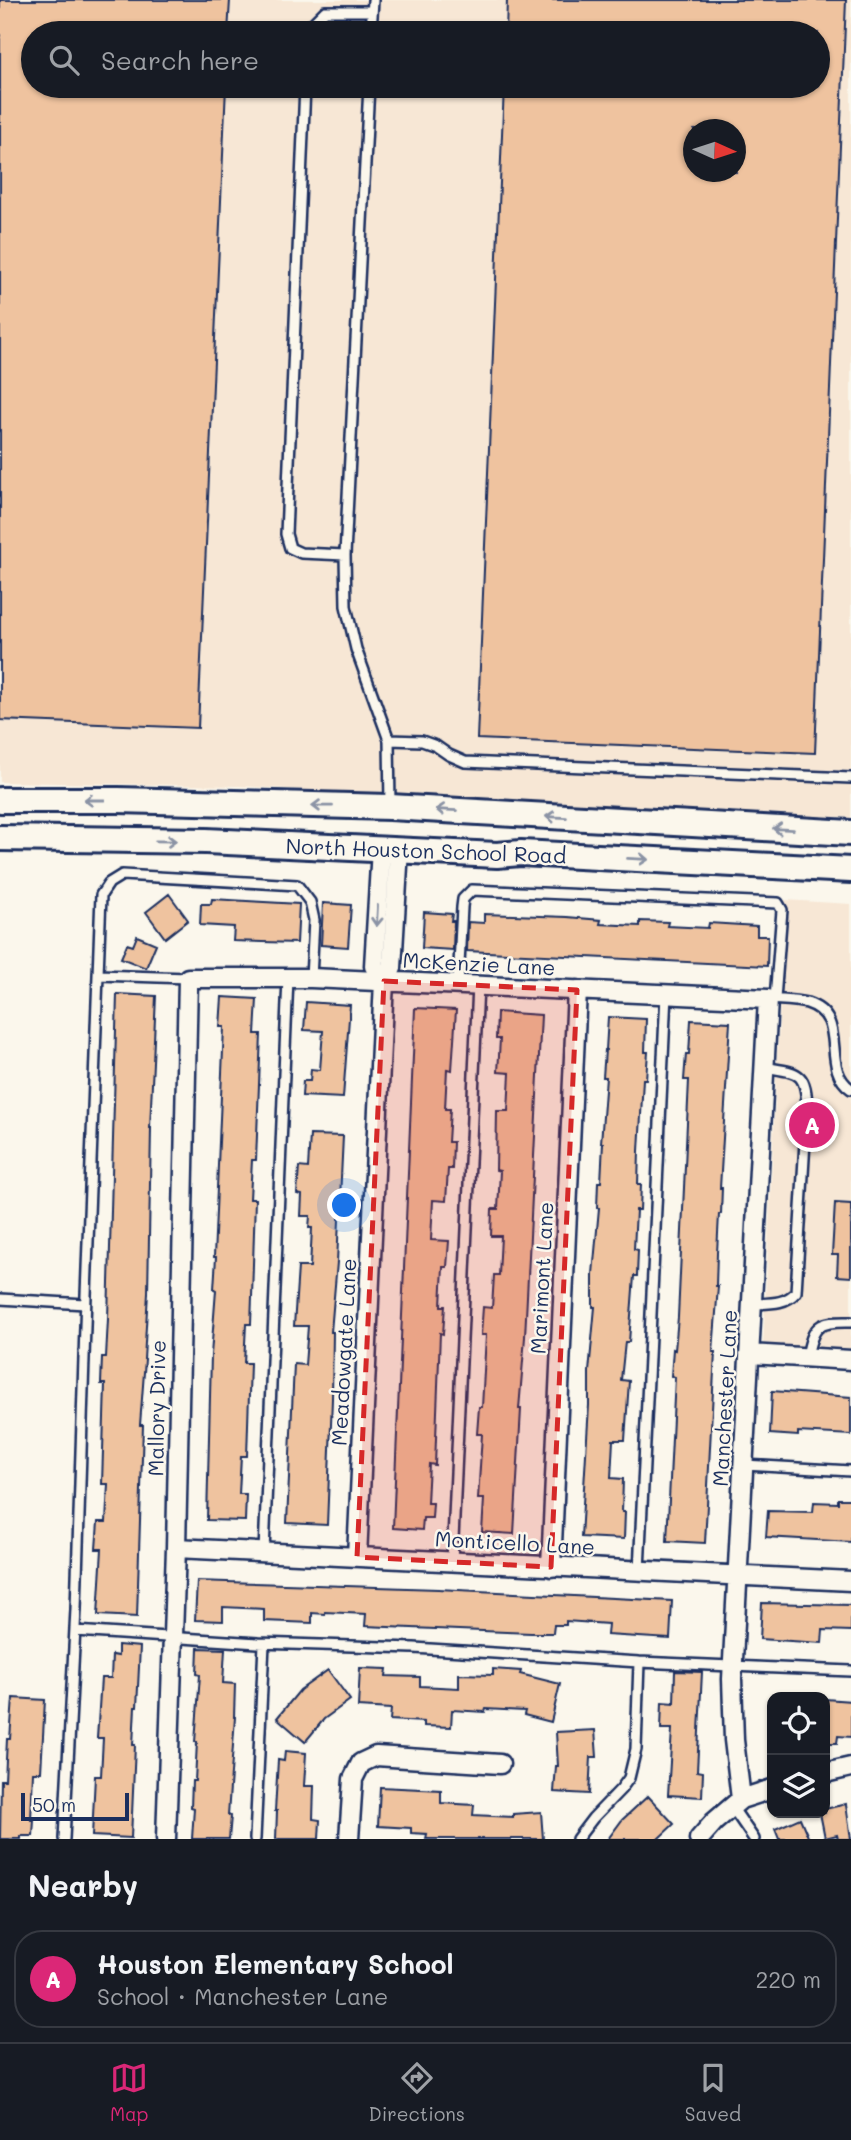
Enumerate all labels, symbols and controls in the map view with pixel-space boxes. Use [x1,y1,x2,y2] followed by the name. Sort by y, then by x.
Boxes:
[21,21,830,98] search box
[45,41,83,79] icon: search
[101,43,259,77] text: Search here
[683,119,746,182] north arrow
[83,793,106,807] one-way arrow
[311,799,334,812] one-way arrow
[434,804,457,817] one-way arrow
[544,810,567,823] one-way arrow
[772,823,795,836] one-way arrow
[285,832,567,868] street label: North Houston School Road
[154,834,177,847] one-way arrow
[626,852,649,865] one-way arrow
[370,904,383,927] one-way arrow
[402,946,556,980] street label: McKenzie Lane
[789,1099,835,1151] pin: A
[327,1188,361,1222] your location
[524,1201,558,1355] street label: Marimont Lane
[325,1257,361,1447] street label: Meadowgate Lane
[706,1309,742,1487] street label: Manchester Lane
[141,1340,171,1476] street label: Mallory Drive
[434,1524,596,1560] street label: Monticello Lane
[767,1692,830,1818] map controls
[767,1692,830,1755] button: locate
[767,1755,830,1818] button: layers
[21,1790,130,1822] scale bar
[32,1792,76,1817] text: 50 m
[28,1865,138,1905] text: Nearby
[97,1947,454,1981] text: Houston Elementary School
[45,1964,61,1994] text: A
[755,1964,821,1994] text: 220 m
[97,1981,388,2011] text: School · Manchester Lane
[110,2059,149,2126] tab: Map
[368,2059,465,2126] tab: Directions
[685,2059,741,2126] tab: Saved

